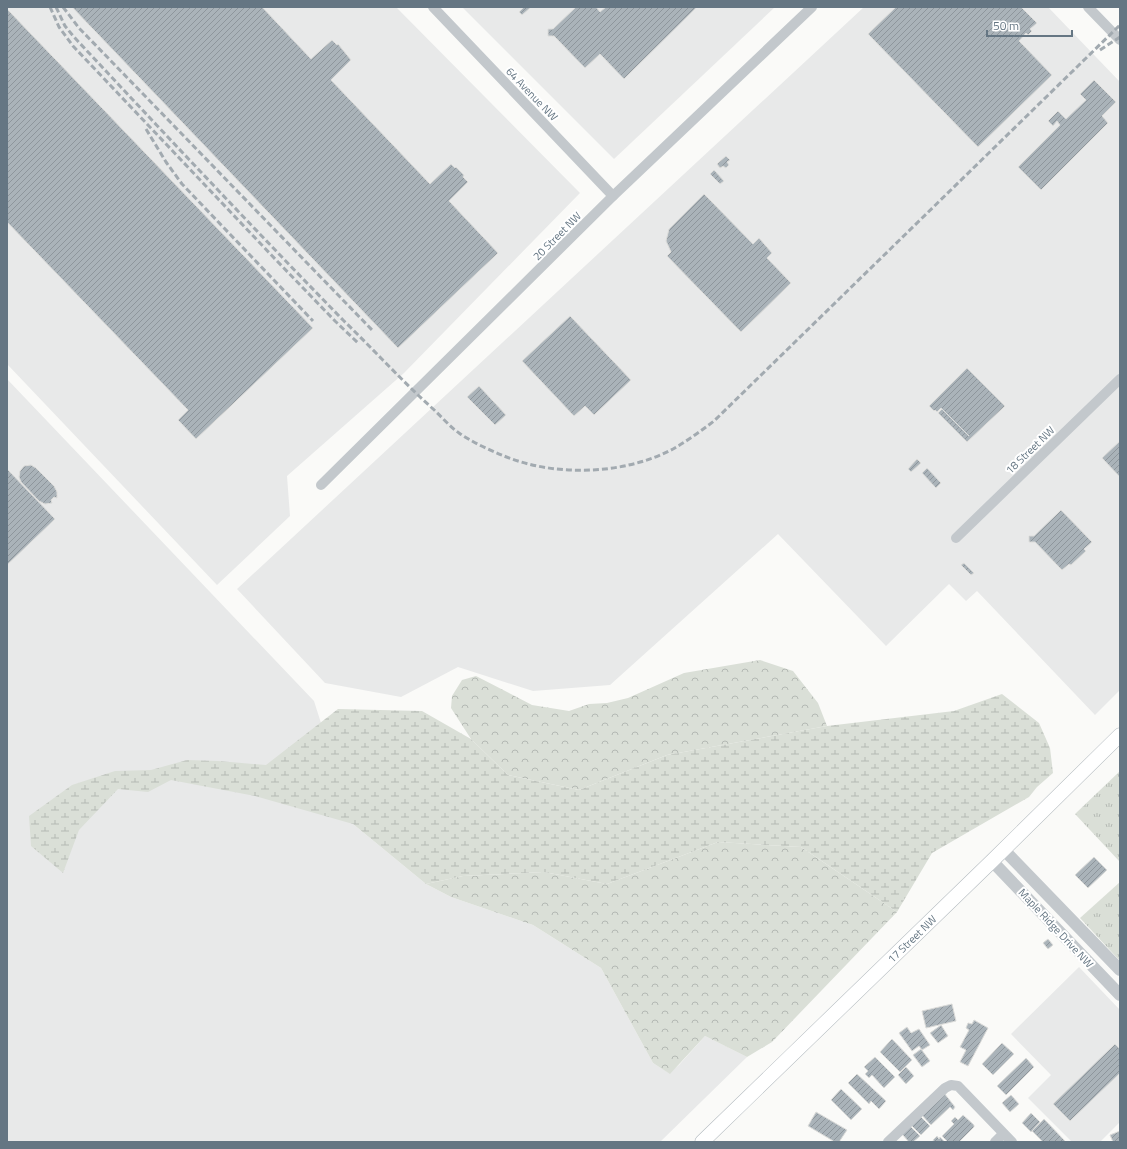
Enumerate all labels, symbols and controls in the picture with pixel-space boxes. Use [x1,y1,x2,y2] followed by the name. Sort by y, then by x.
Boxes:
[987,12,1072,38] scale bar
[993,16,1019,35] text: 50 m
[502,64,562,124] street label: 64 Avenue NW
[529,208,585,264] street label: 20 Street NW
[1002,422,1058,478] street label: 18 Street NW
[1015,885,1097,971] street label: Maple Ridge Drive NW
[884,911,940,967] street label: 17 Street NW

